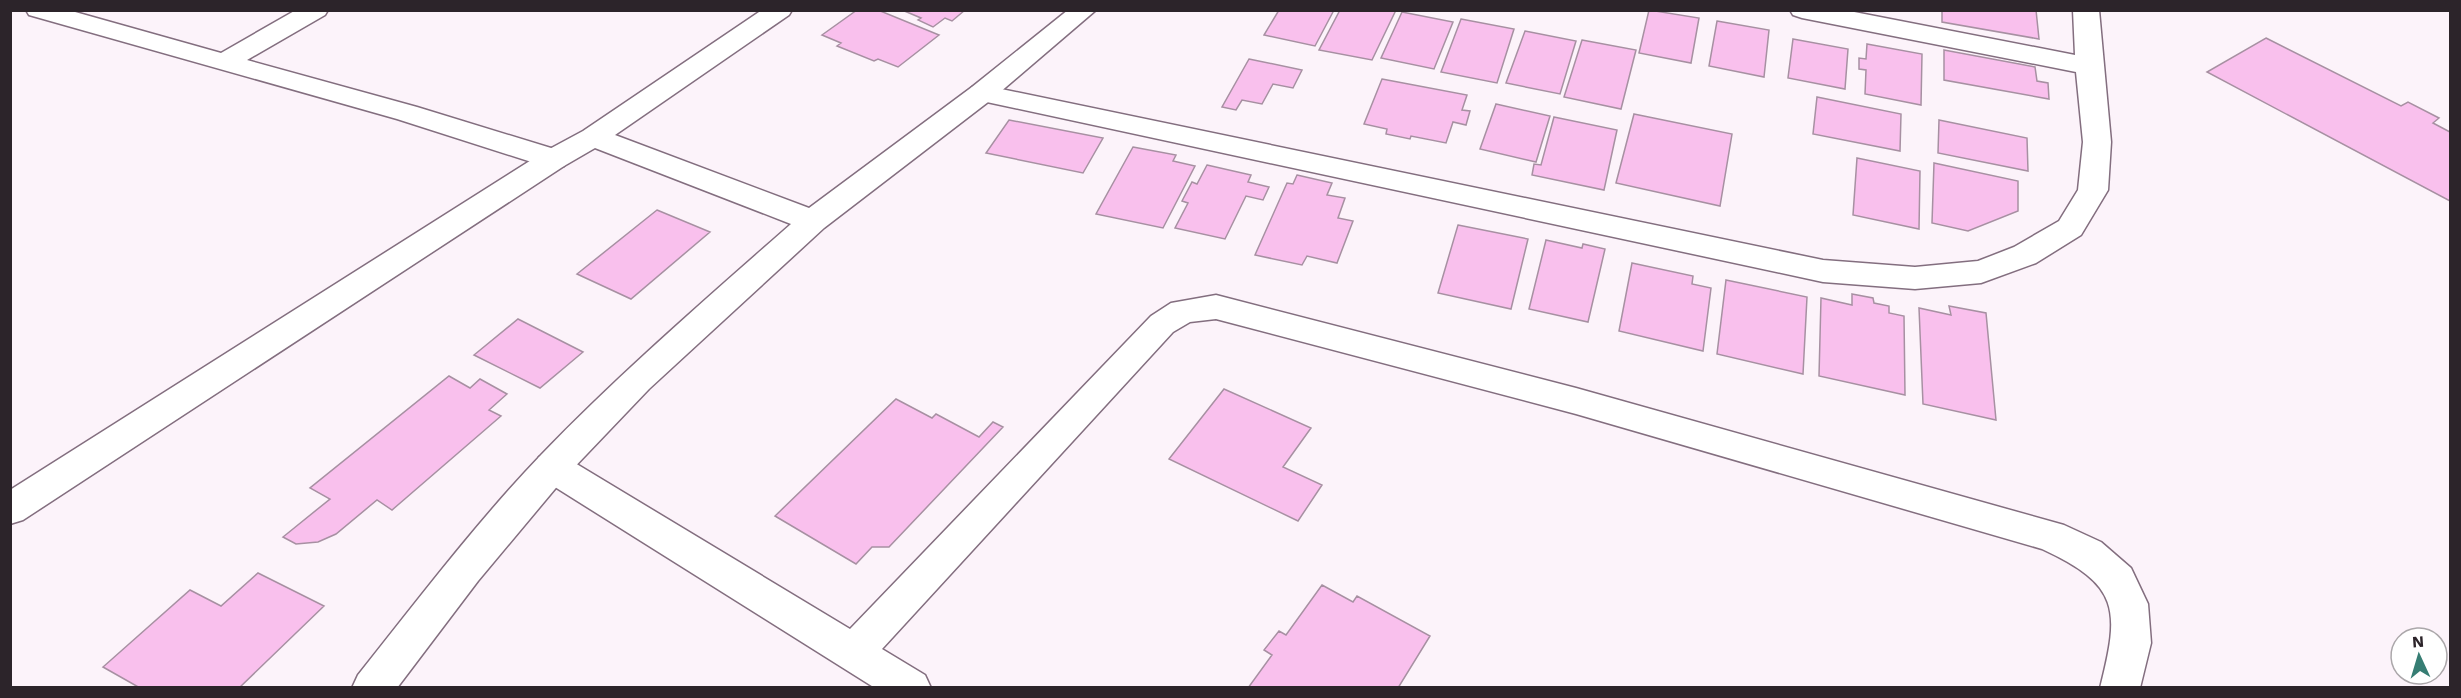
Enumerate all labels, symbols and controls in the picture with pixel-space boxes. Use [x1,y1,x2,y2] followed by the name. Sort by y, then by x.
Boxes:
[2389,626,2449,686] north arrow
[2411,632,2425,651] text: N

